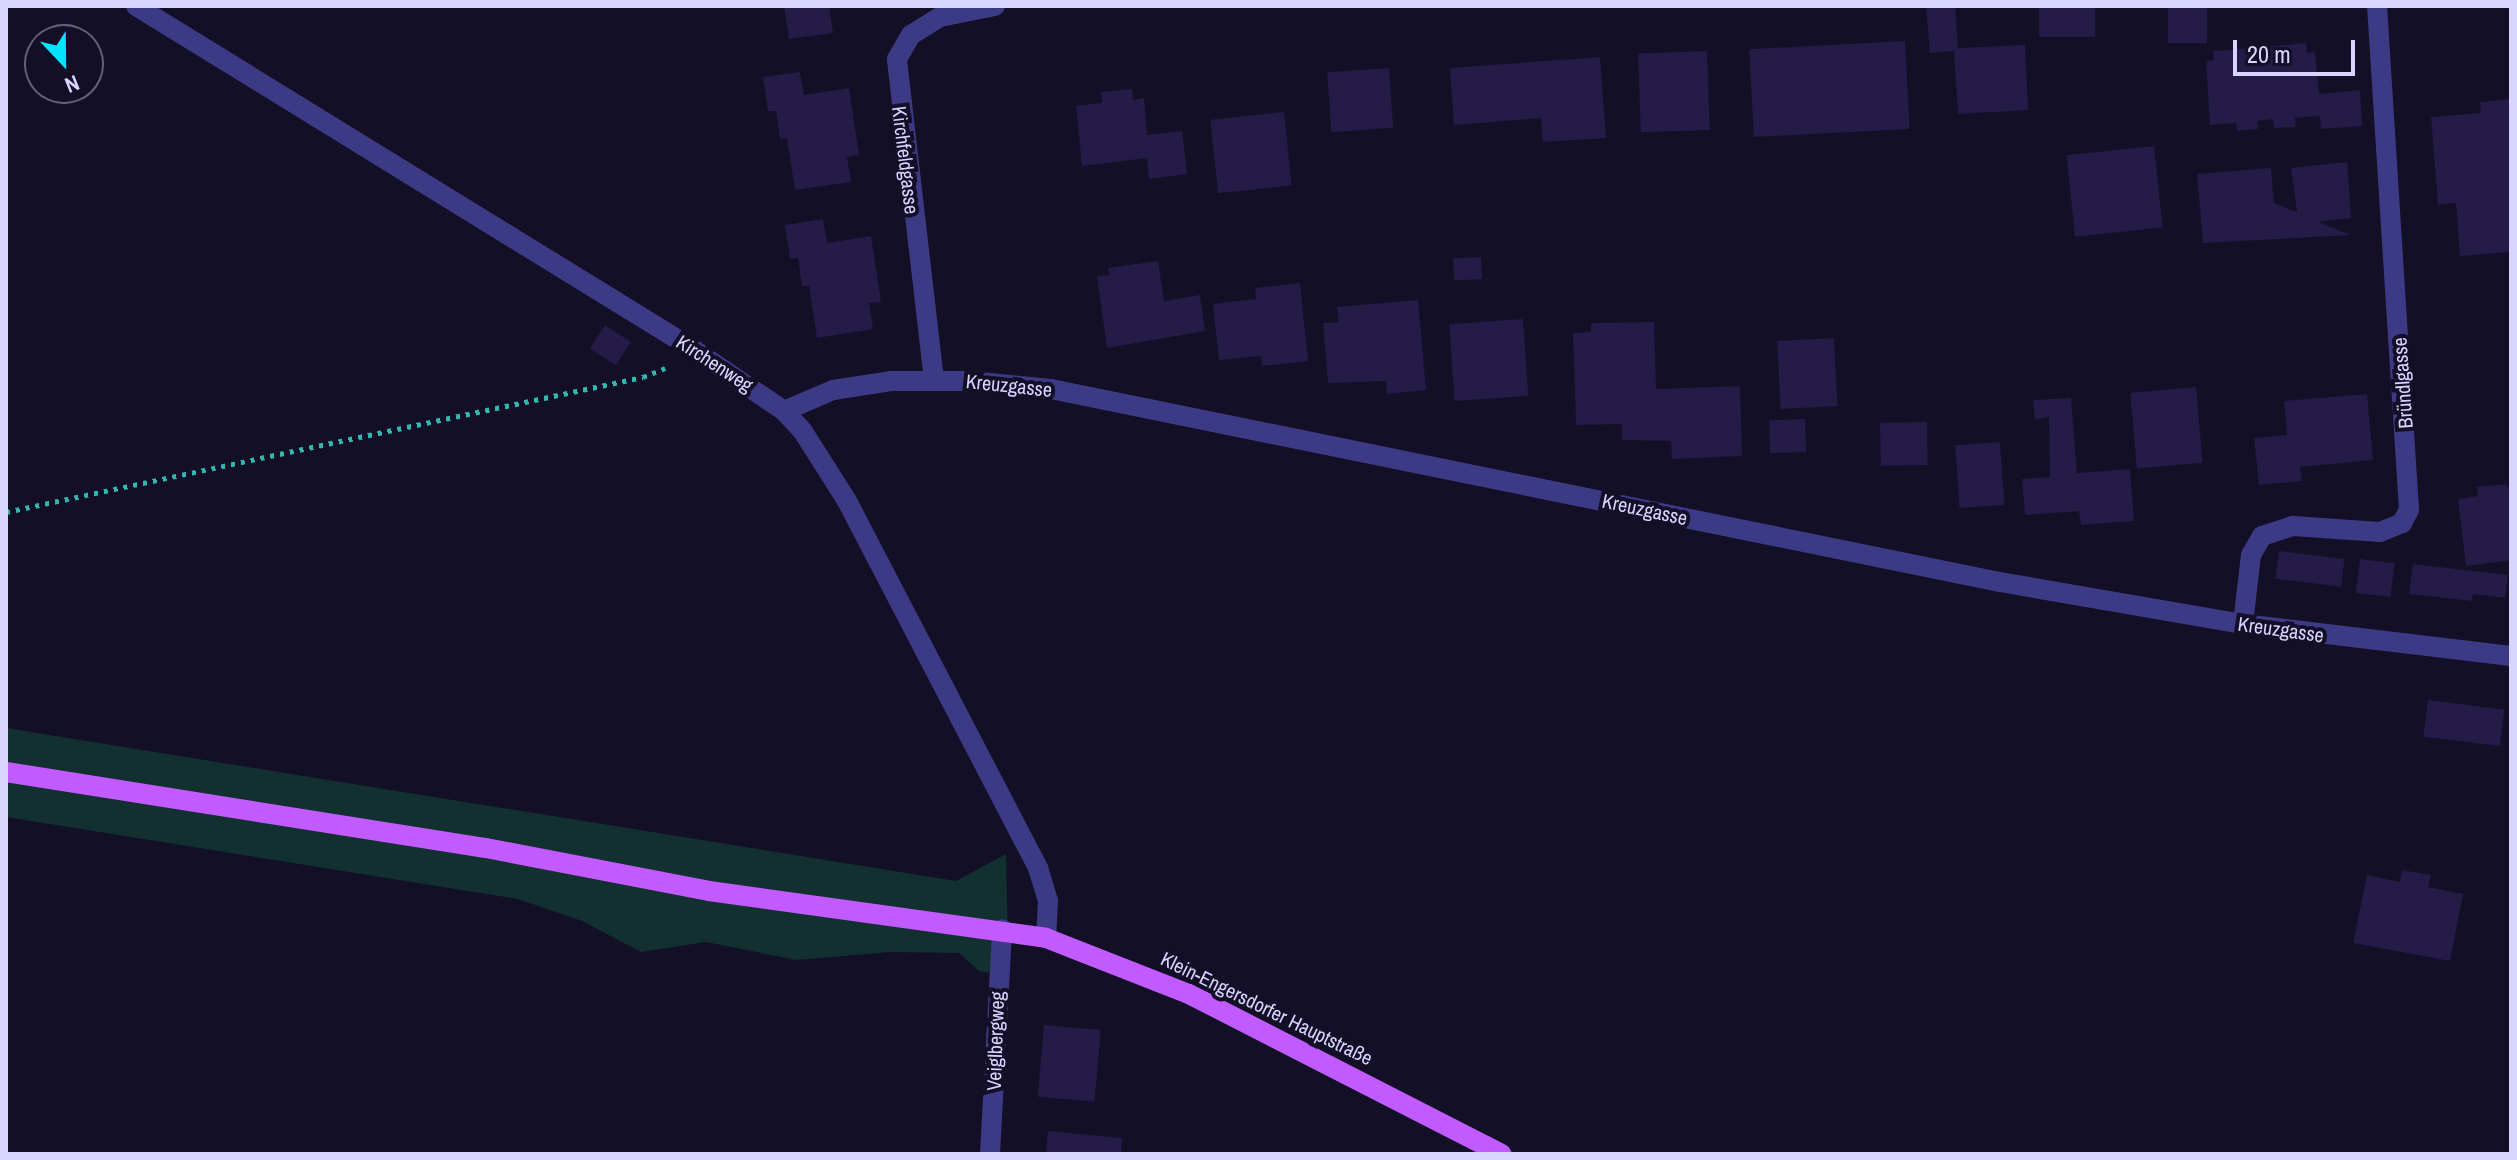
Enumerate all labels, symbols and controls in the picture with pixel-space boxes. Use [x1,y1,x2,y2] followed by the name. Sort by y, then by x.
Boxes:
[24,24,104,104] north arrow
[2237,24,2359,74] scale bar
[2247,38,2291,70] text: 20 m
[61,68,84,101] text: N
[887,105,925,215] street label: Kirchfeldgasse
[672,329,758,397] street label: Kirchenweg
[2387,337,2417,429] street label: Bründlgasse
[965,369,1053,401] street label: Kreuzgasse
[1600,488,1690,530] street label: Kreuzgasse
[2236,611,2326,647] street label: Kreuzgasse
[1157,946,1377,1070] street label: Klein-Engersdorfer Hauptstraße
[981,991,1009,1091] street label: Veiglbergweg

